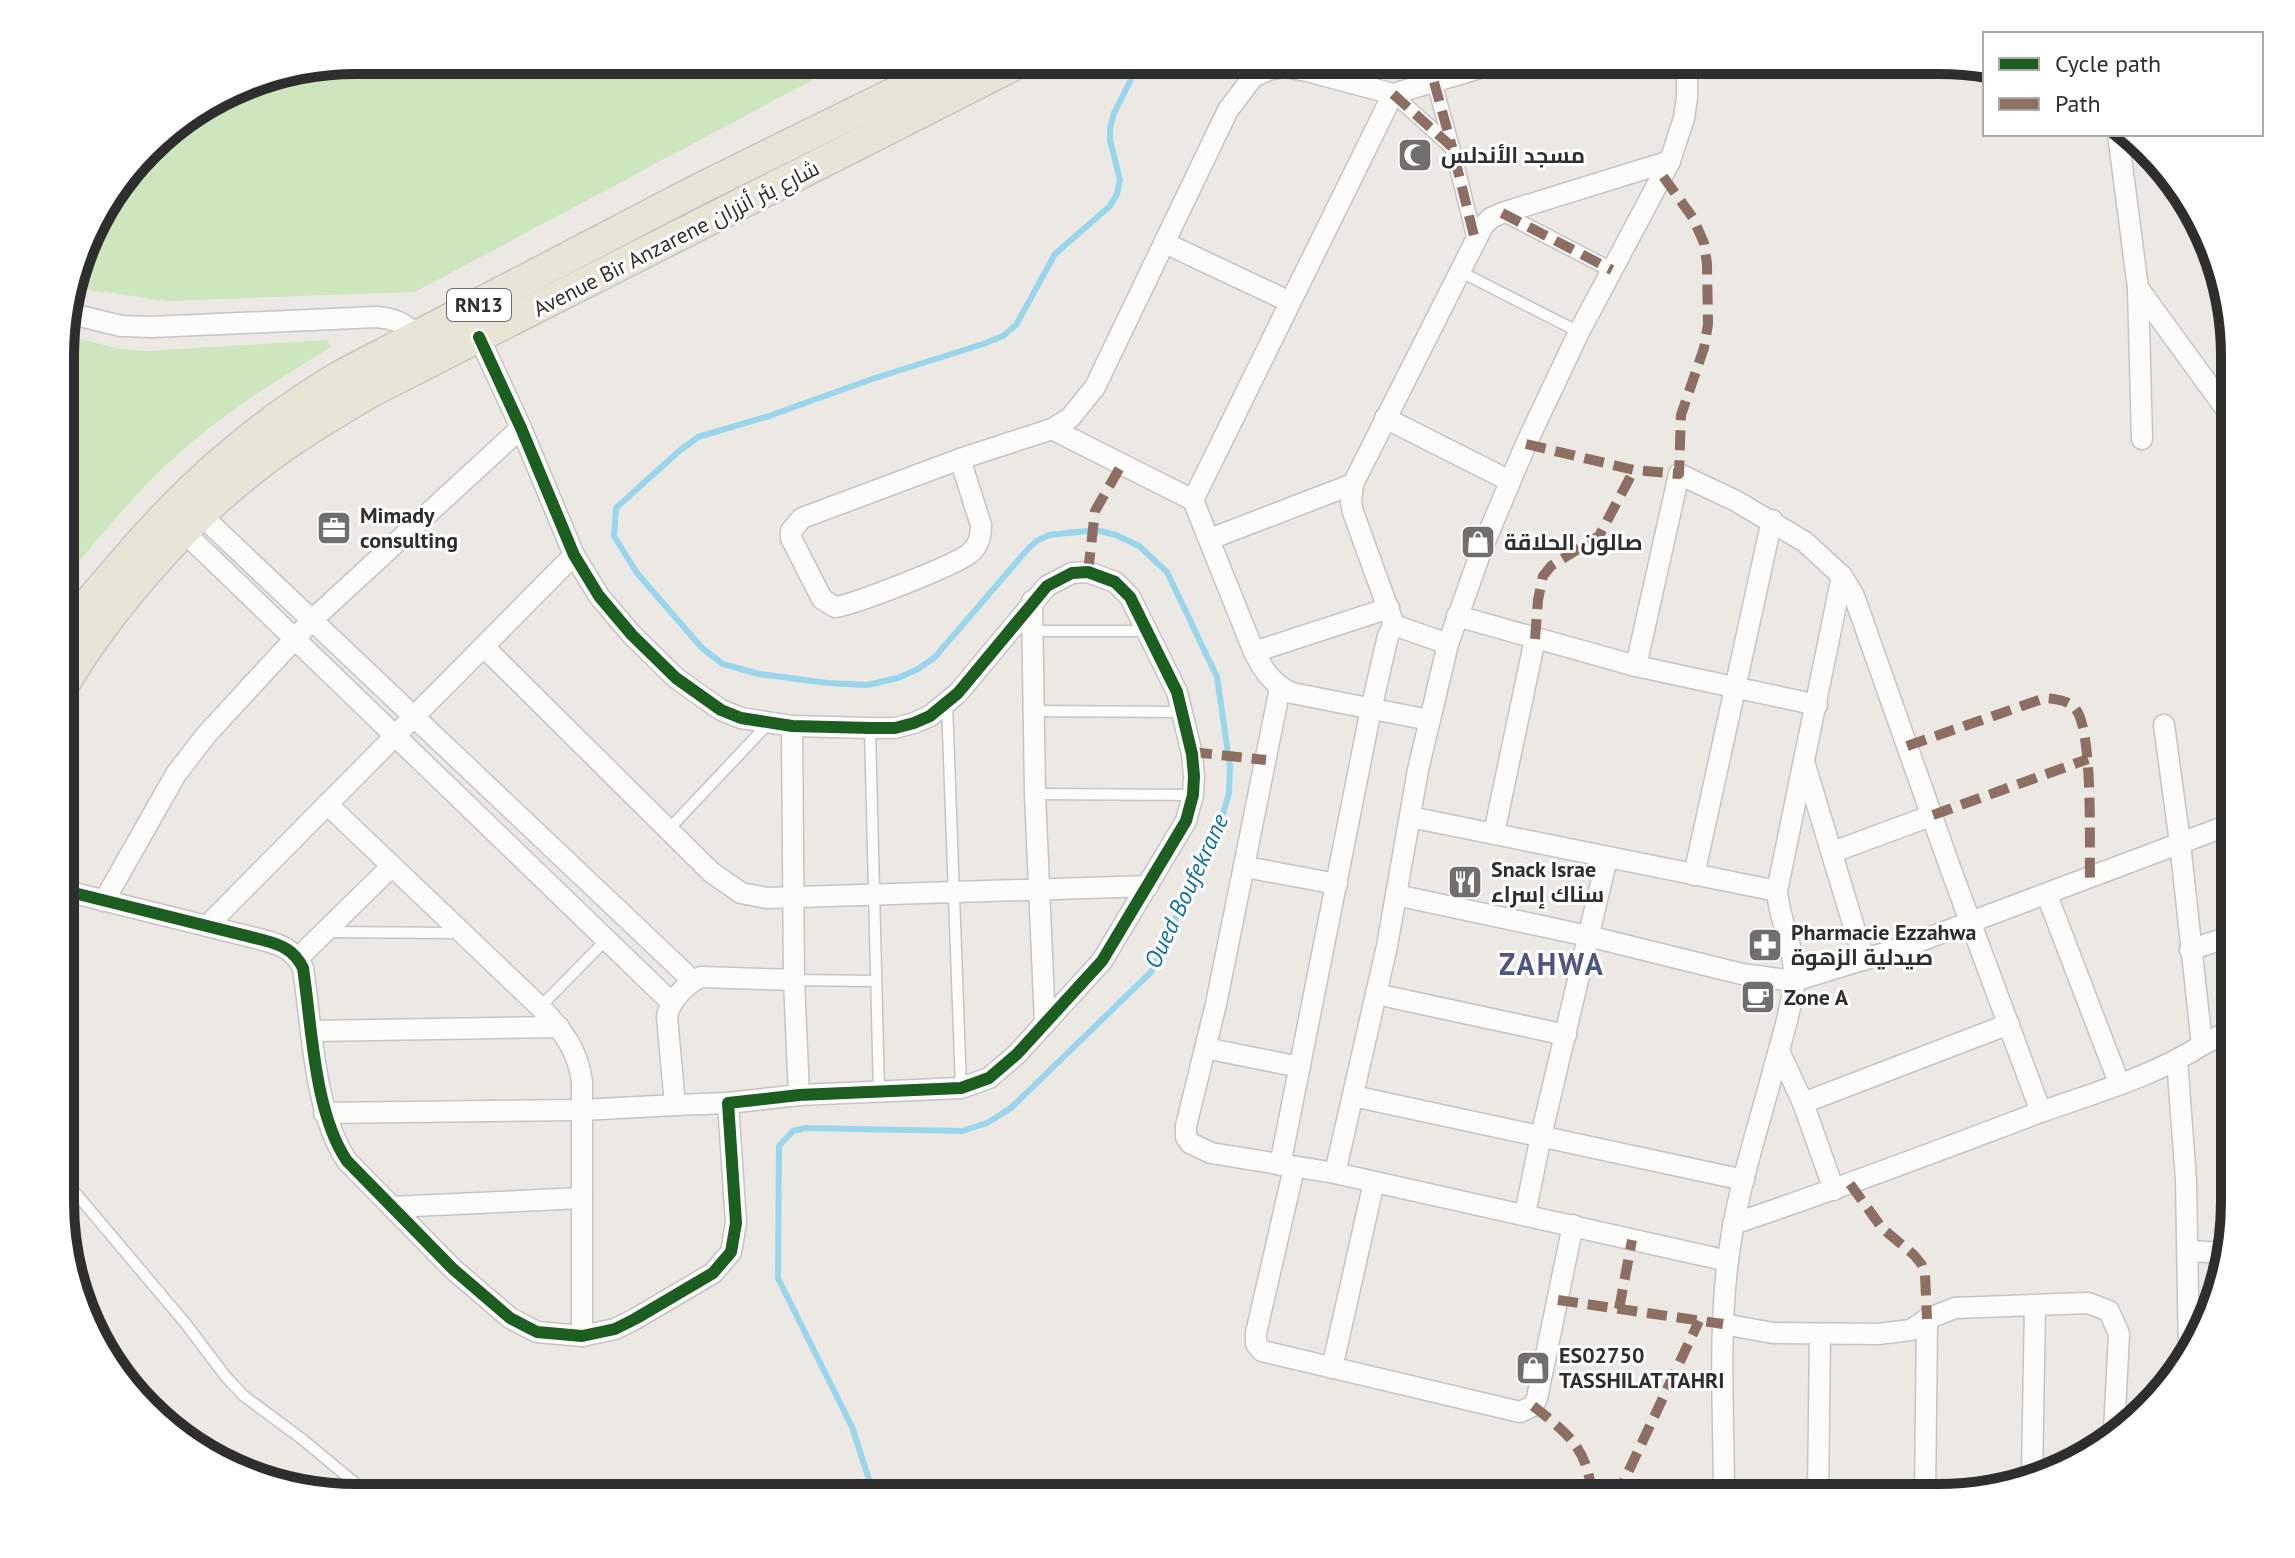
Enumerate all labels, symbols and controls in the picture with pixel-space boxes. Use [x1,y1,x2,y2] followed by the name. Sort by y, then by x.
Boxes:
[1983,32,2263,136] legend
[2055,48,2161,79] text: Cycle path
[2055,88,2101,119] text: Path
[1396,136,1434,174] mosque icon: مسجد الأندلس
[1441,141,1585,169] place label: مسجد الأندلس
[528,153,824,323] street label: Avenue Bir Anzarene شارع بئر أنزران
[447,289,511,321] road number: RN13
[360,501,458,554] place label: Mimady consulting
[315,509,353,547] office icon: Mimady consulting
[1459,523,1497,561] shop icon: صالون الحلاقة
[1504,528,1643,556] place label: صالون الحلاقة
[1137,809,1235,973] water label: Oued Boufekrane
[1491,855,1604,909] place label: Snack Israe سناك إسراء
[1446,863,1484,901] restaurant icon: Snack Israe سناك إسراء
[1791,918,1976,971] place label: Pharmacie Ezzahwa صيدلية الزهوة
[1746,926,1784,964] pharmacy icon: Pharmacie Ezzahwa صيدلية الزهوة
[1499,944,1605,983] district label: ZAHWA
[1739,978,1777,1016] cafe icon: Zone A
[1784,983,1849,1011] place label: Zone A
[1559,1341,1725,1394] place label: ES02750 TASSHILAT TAHRI
[1514,1349,1552,1387] shop icon: ES02750 TASSHILAT TAHRI

